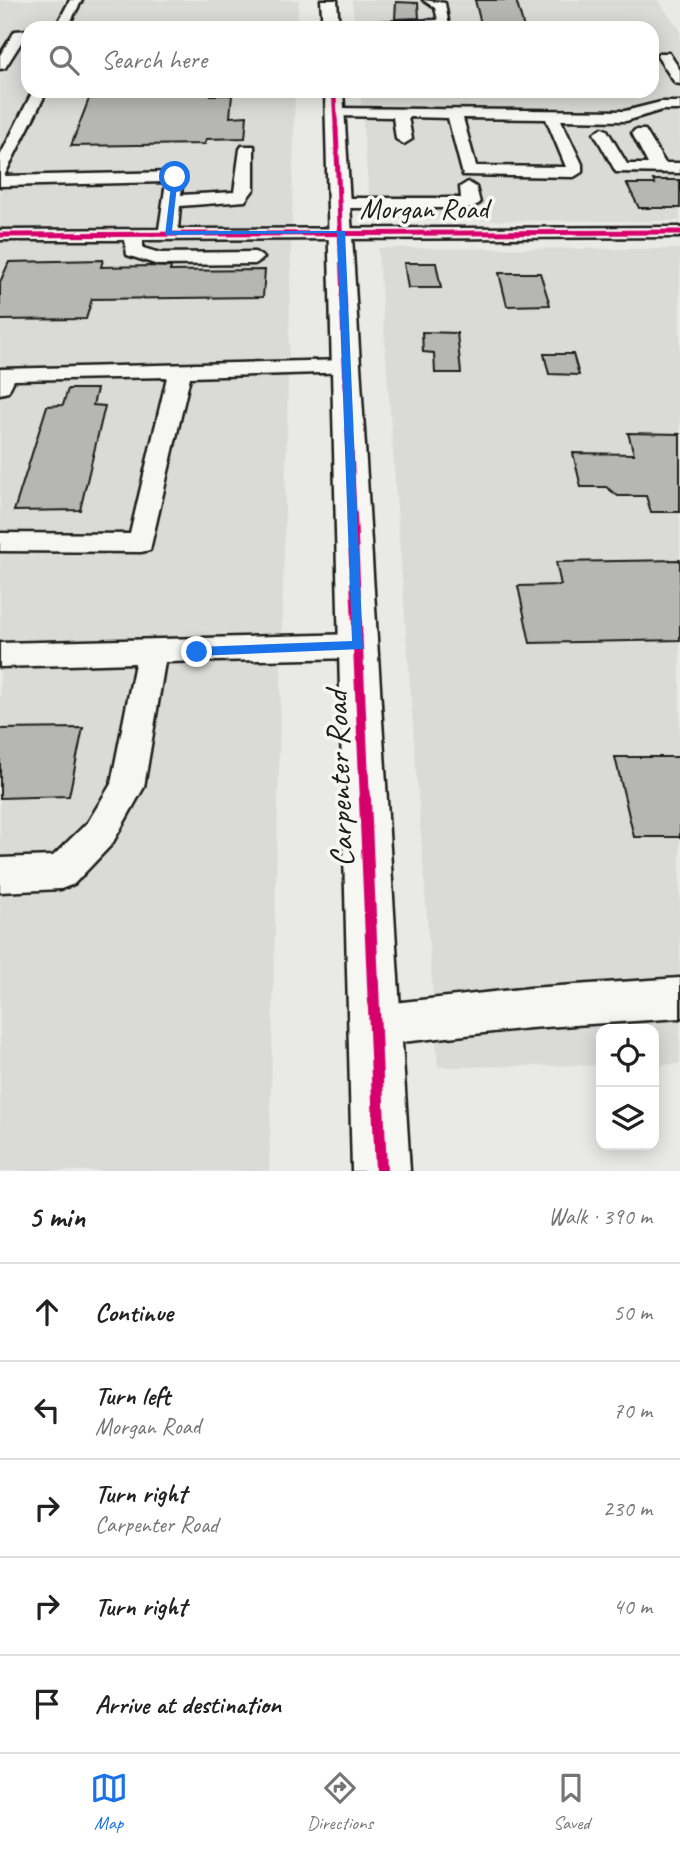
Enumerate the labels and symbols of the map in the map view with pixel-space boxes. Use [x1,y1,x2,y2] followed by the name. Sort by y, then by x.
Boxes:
[159,161,190,192] route start
[360,191,492,226] street label: Morgan Road
[181,636,212,667] route end
[315,685,363,868] street label: Carpenter Road

